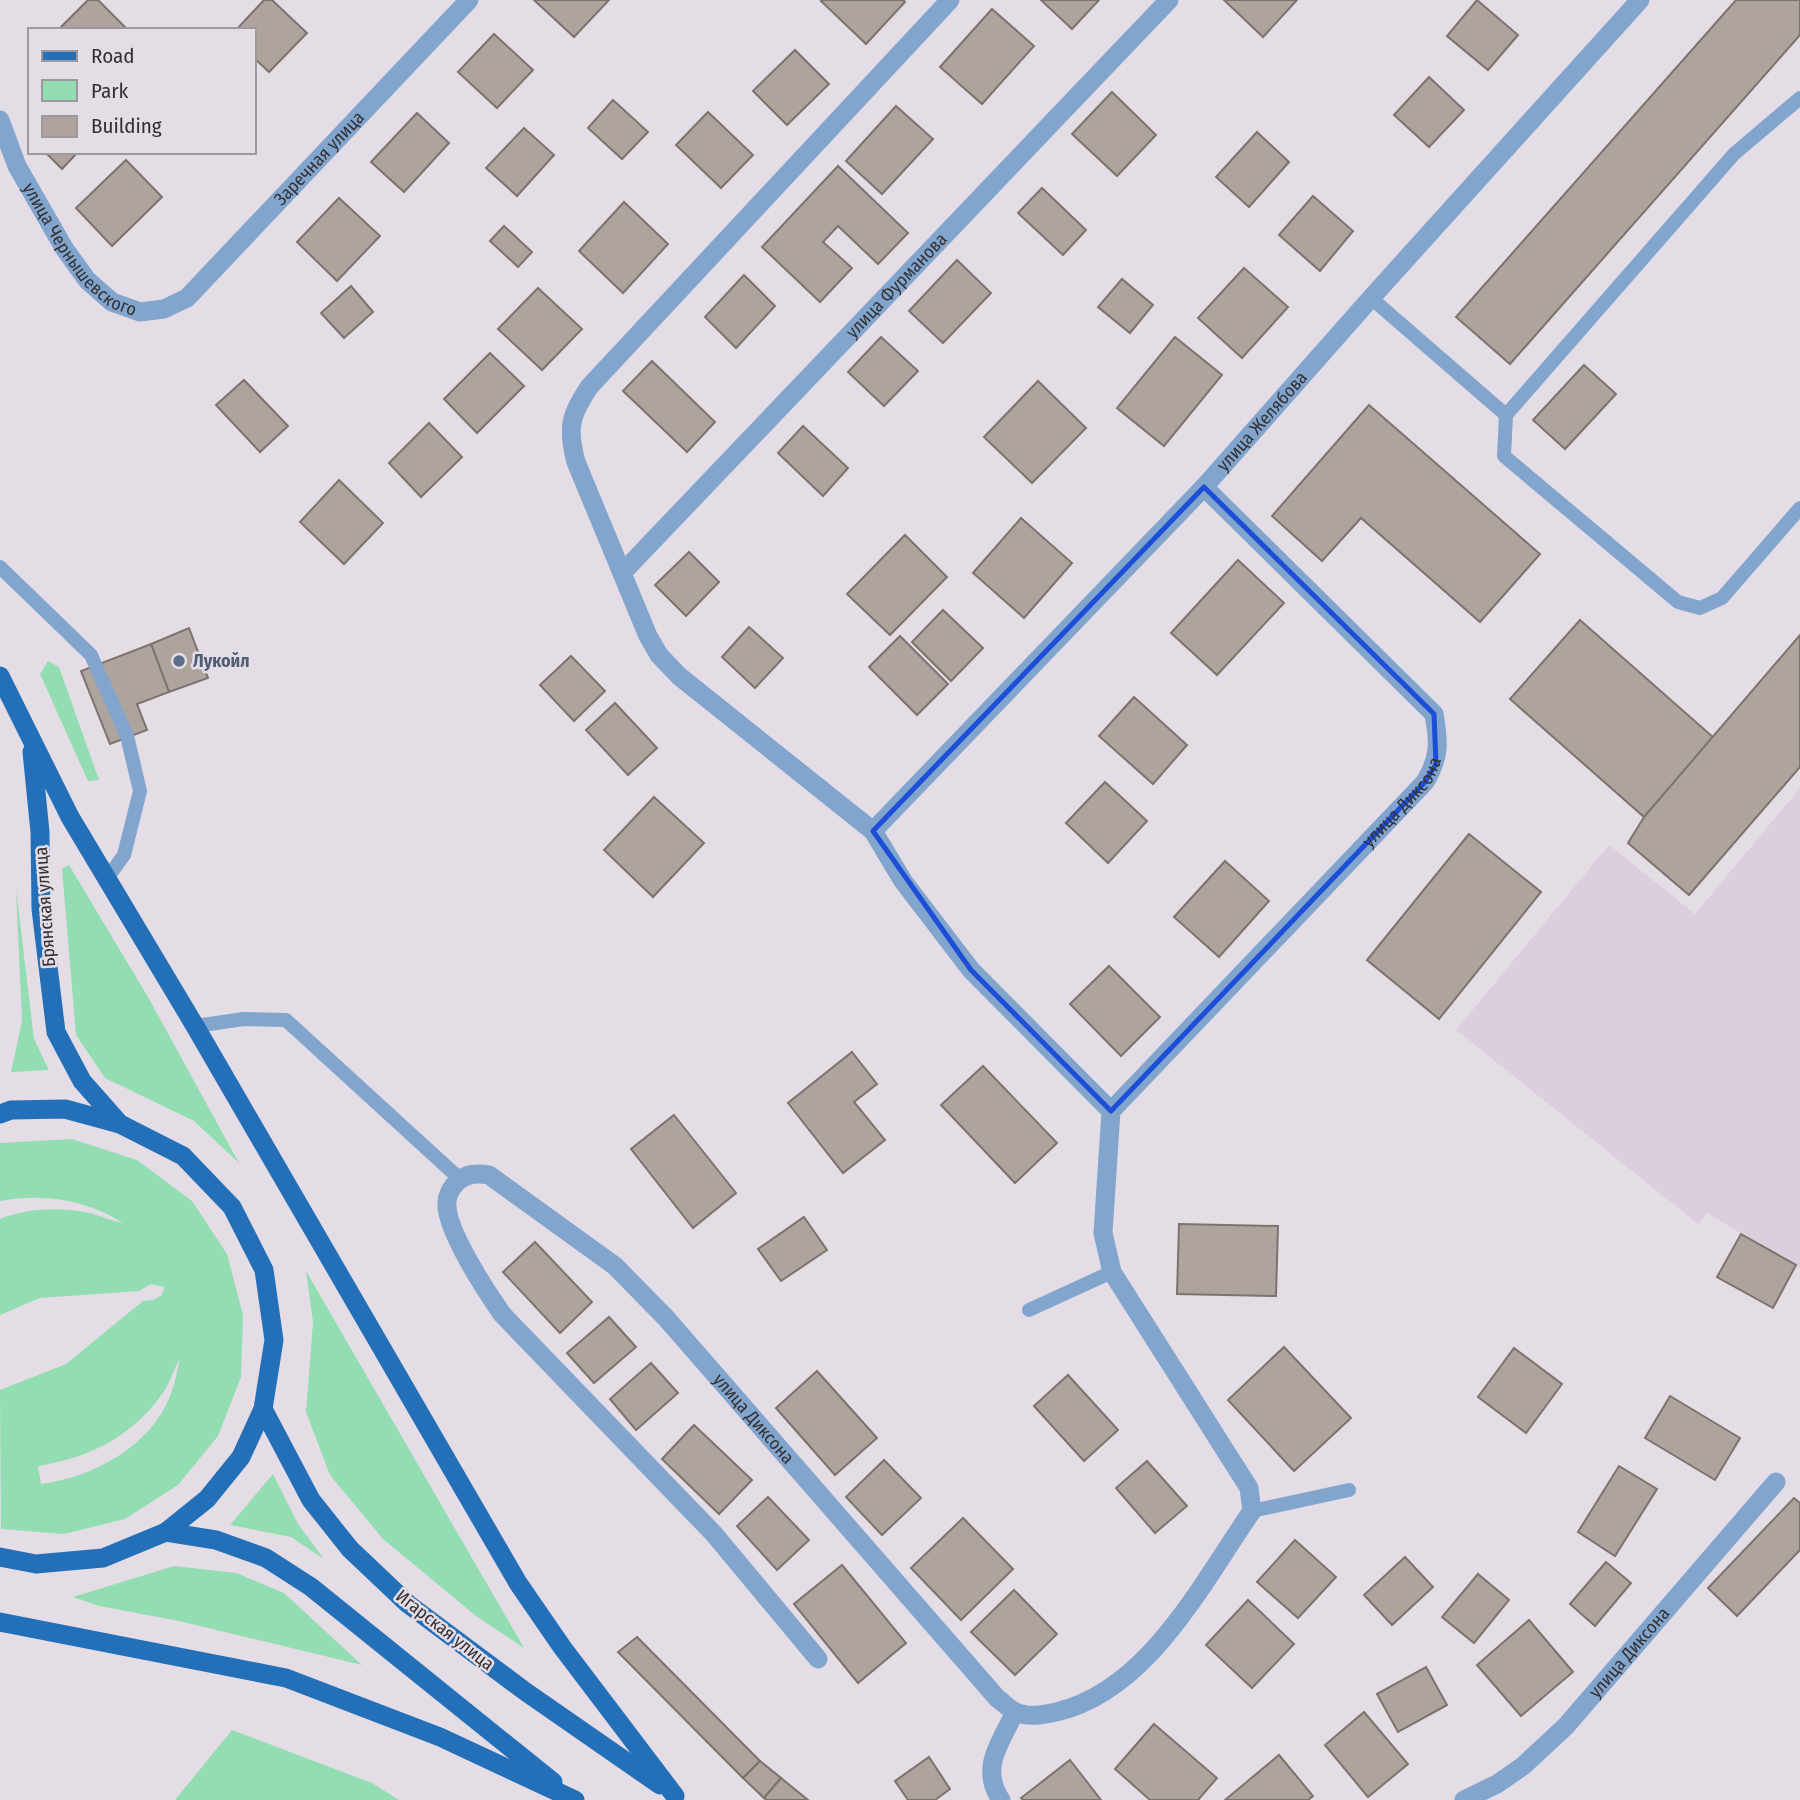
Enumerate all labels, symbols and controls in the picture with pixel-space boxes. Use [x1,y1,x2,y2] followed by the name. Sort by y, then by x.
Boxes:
[28,28,256,154] legend
[91,43,135,69] text: Road
[91,78,129,104] text: Park
[269,106,369,210] street label: Заречная улица
[91,113,162,139] text: Building
[18,179,140,321] street label: улица Чернышевского
[841,228,952,343] street label: улица Фурманова
[1212,367,1312,476] street label: улица Желябова
[193,650,250,672] place label: Лукойл
[171,653,187,669] marker: Лукойл
[1358,754,1446,852] street label: улица Диксона
[30,846,60,968] street label: Брянская улица
[708,1369,799,1468] street label: улица Диксона
[392,1585,499,1675] street label: Игарская улица
[1584,1603,1674,1702] street label: улица Диксона

